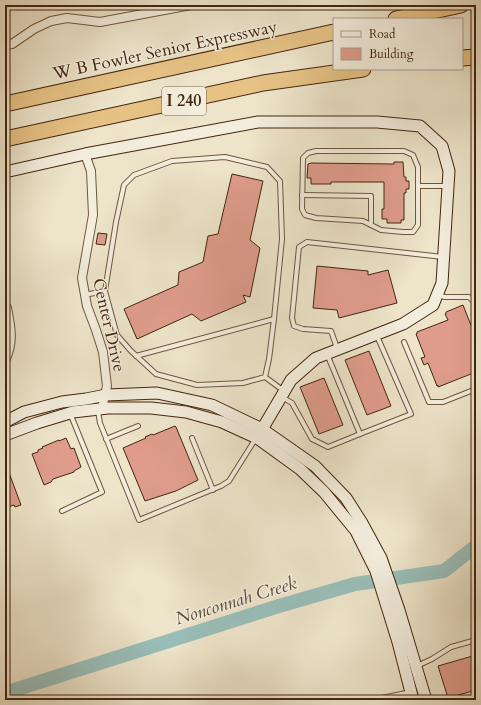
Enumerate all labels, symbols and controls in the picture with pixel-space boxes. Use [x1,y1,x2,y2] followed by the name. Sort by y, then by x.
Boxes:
[50,15,279,85] street label: W B Fowler Senior Expressway
[333,18,463,70] legend
[369,26,396,42] text: Road
[369,46,414,62] text: Building
[162,87,206,115] road number: I 240
[87,276,131,374] street label: Center Drive
[172,571,300,631] water label: Nonconnah Creek

